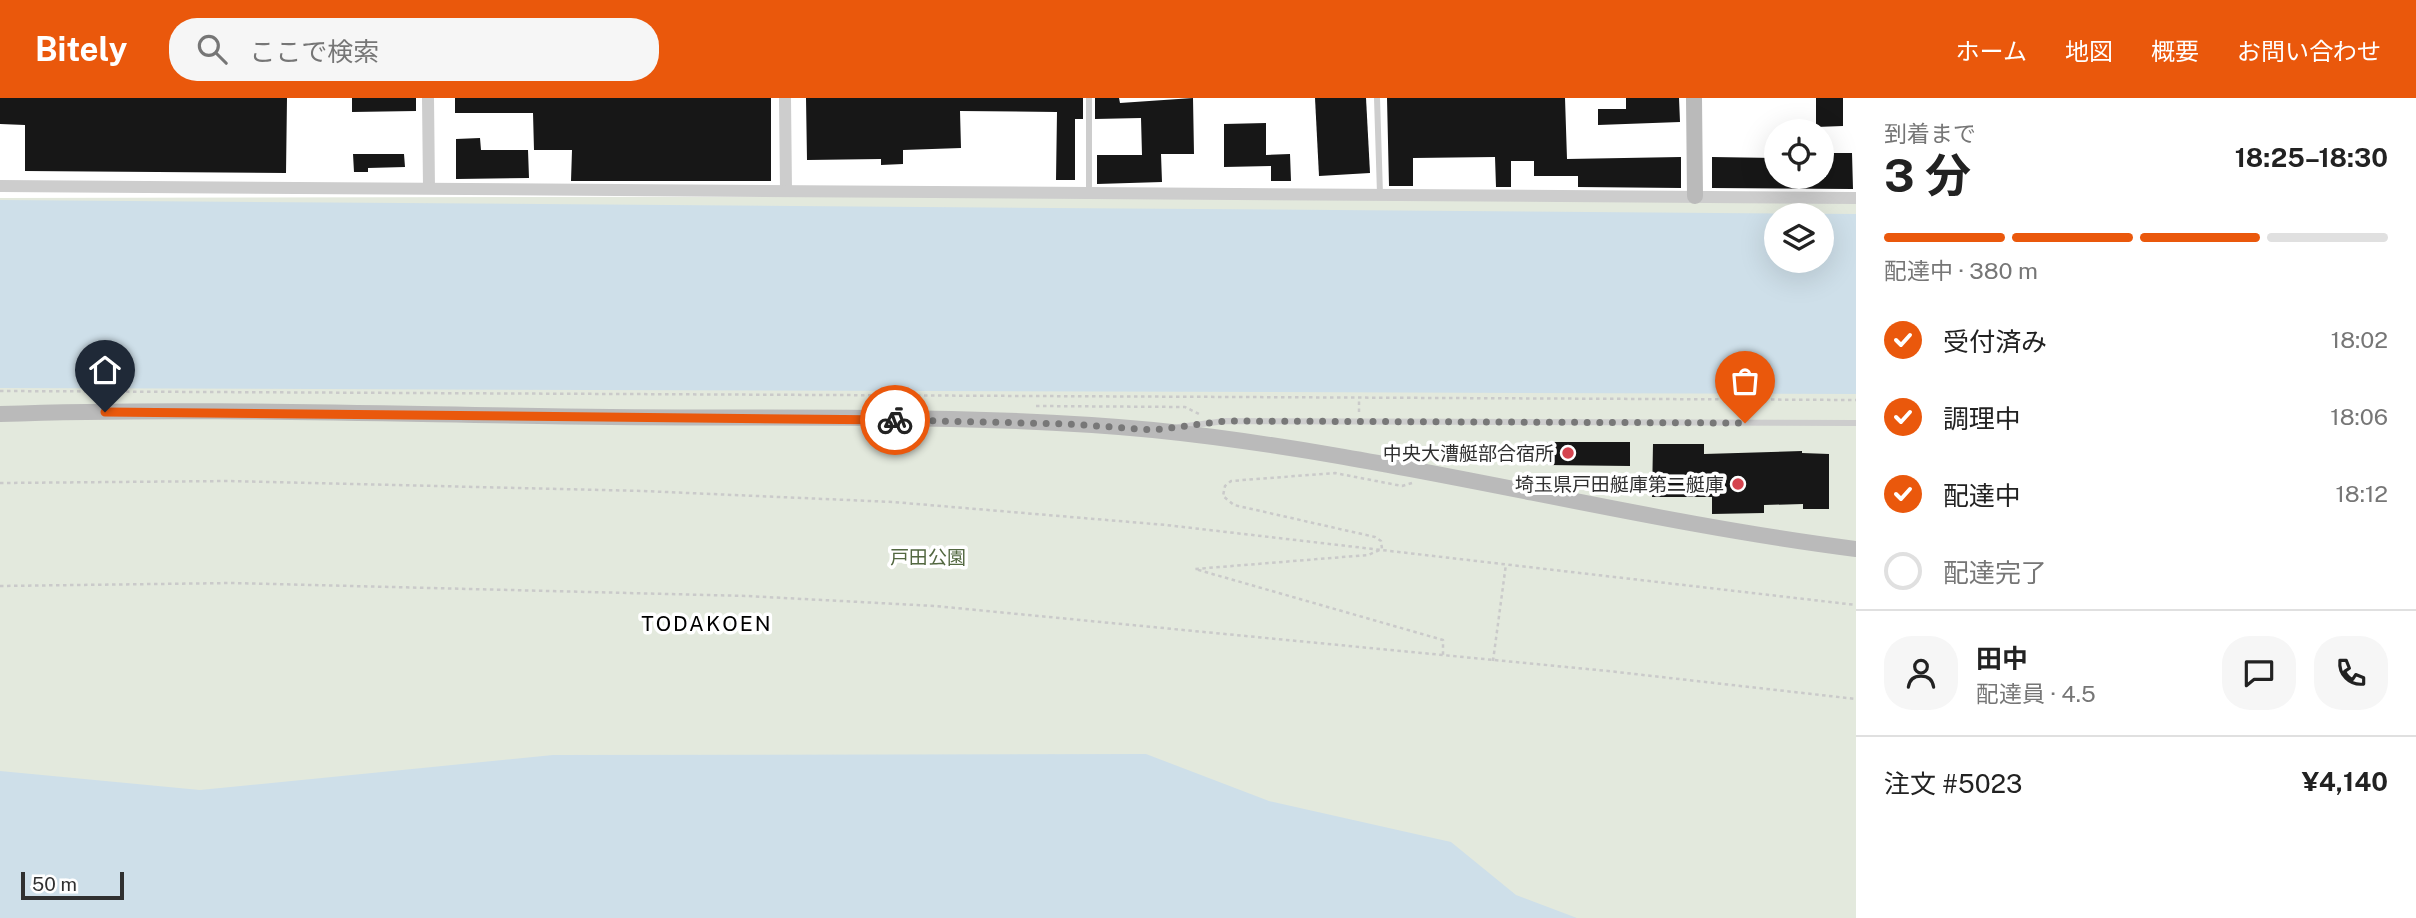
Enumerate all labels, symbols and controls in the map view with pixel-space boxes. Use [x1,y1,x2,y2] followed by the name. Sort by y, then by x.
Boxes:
[169,18,659,81] search box
[35,30,127,68] text: Bitely
[193,30,231,68] icon: search
[249,36,379,67] text: ここで検索
[1956,37,2027,65] text: ホーム
[2065,37,2113,65] text: 地図
[2151,37,2199,65] text: 概要
[2237,37,2381,65] text: お問い合わせ
[1764,119,1834,273] map controls
[1764,119,1834,189] button: locate
[1884,120,1976,147] text: 到着まで
[2235,142,2388,173] text: 18:25–18:30
[1884,148,1971,202] text: 3 分
[1764,203,1834,273] button: layers
[1884,257,2038,284] text: 配達中 · 380 m
[1884,321,1922,359] icon: check
[1943,326,2047,357] text: 受付済み
[2331,326,2388,353] text: 18:02
[75,340,135,412] pin
[86,351,124,389] icon: home
[1715,351,1775,423] pin
[1726,362,1764,400] icon: bag
[860,385,930,455] courier
[1884,398,1922,436] icon: check
[876,401,914,439] icon: bike
[1943,403,2021,434] text: 調理中
[2330,403,2388,430] text: 18:06
[1383,442,1554,464] place label: 中央大漕艇部合宿所
[1560,445,1576,461] marker: 中央大漕艇部合宿所
[1515,473,1724,495] place label: 埼玉県戸田艇庫第二艇庫
[1884,475,1922,513] icon: check
[1730,476,1746,492] marker: 埼玉県戸田艇庫第二艇庫
[1943,480,2021,511] text: 配達中
[2335,480,2388,507] text: 18:12
[890,546,966,568] park label: 戸田公園
[1943,557,2047,588] text: 配達完了
[641,611,773,636] district label: TODAKOEN
[1884,636,1958,710] button: person
[2222,636,2296,710] button: chat
[2314,636,2388,710] button: phone
[1976,643,2028,674] text: 田中
[1976,680,2096,707] text: 配達員 · 4.5
[2302,766,2388,797] text: ¥4,140
[1884,768,2022,799] text: 注文 #5023
[21,869,124,901] scale bar
[32,873,77,895] text: 50 m

